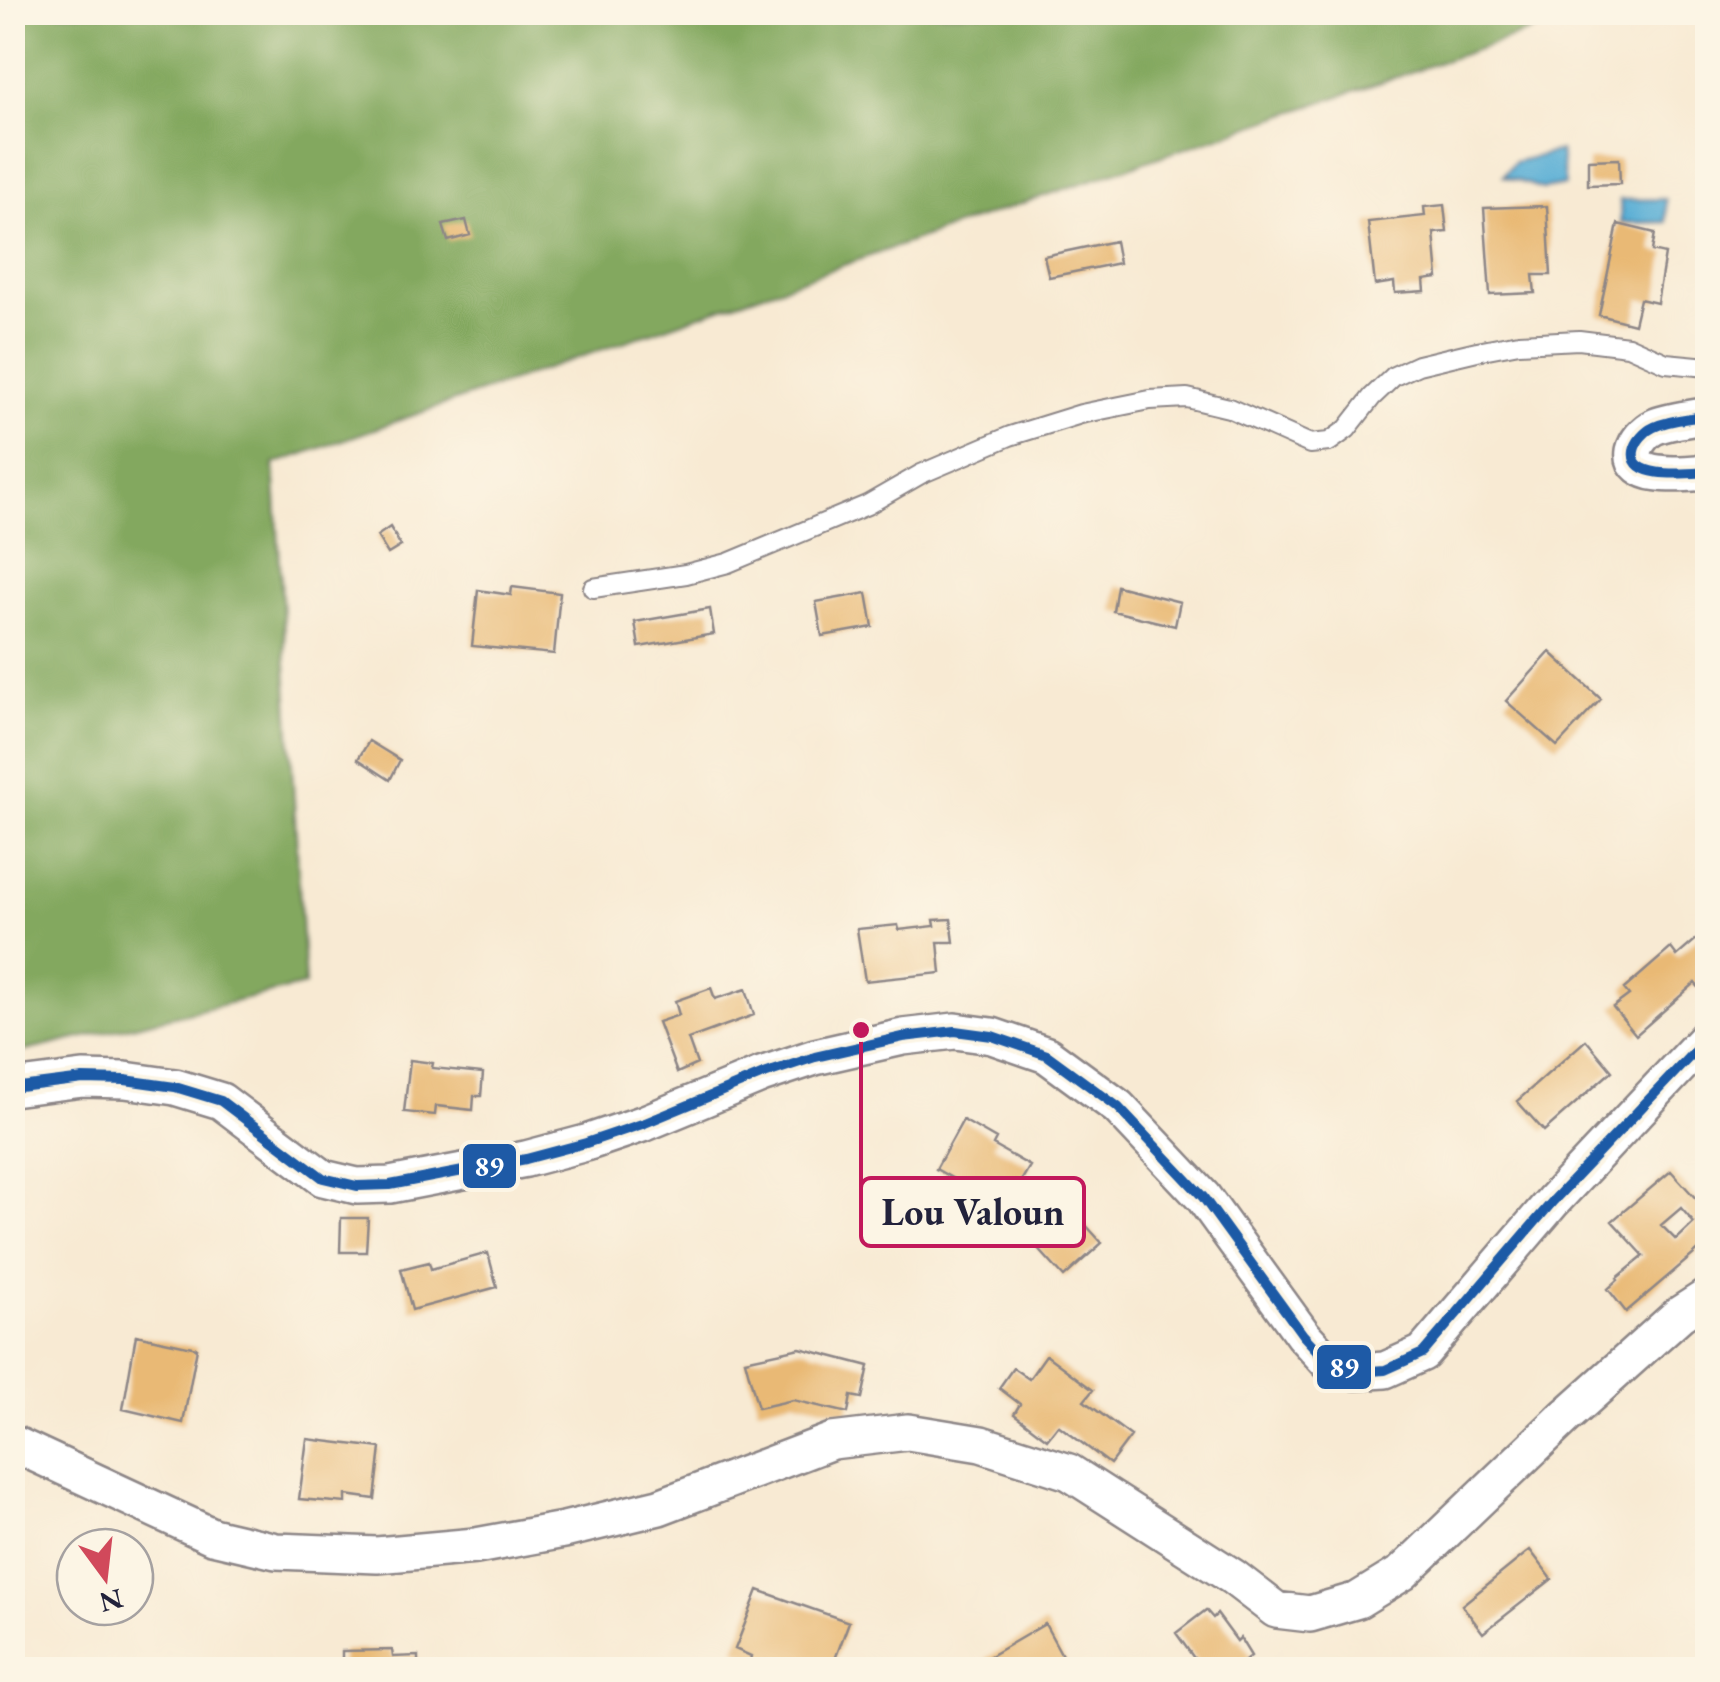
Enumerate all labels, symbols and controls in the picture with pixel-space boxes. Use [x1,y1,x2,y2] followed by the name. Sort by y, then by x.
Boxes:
[461,1142,518,1190] line badge: 89
[474,1148,504,1184] text: 89
[861,1178,1084,1246] callout: Lou Valoun
[881,1187,1065,1236] text: Lou Valoun
[1315,1343,1373,1391] line badge: 89
[1329,1349,1359,1385] text: 89
[55,1527,155,1627] north arrow
[96,1581,127,1622] text: N

